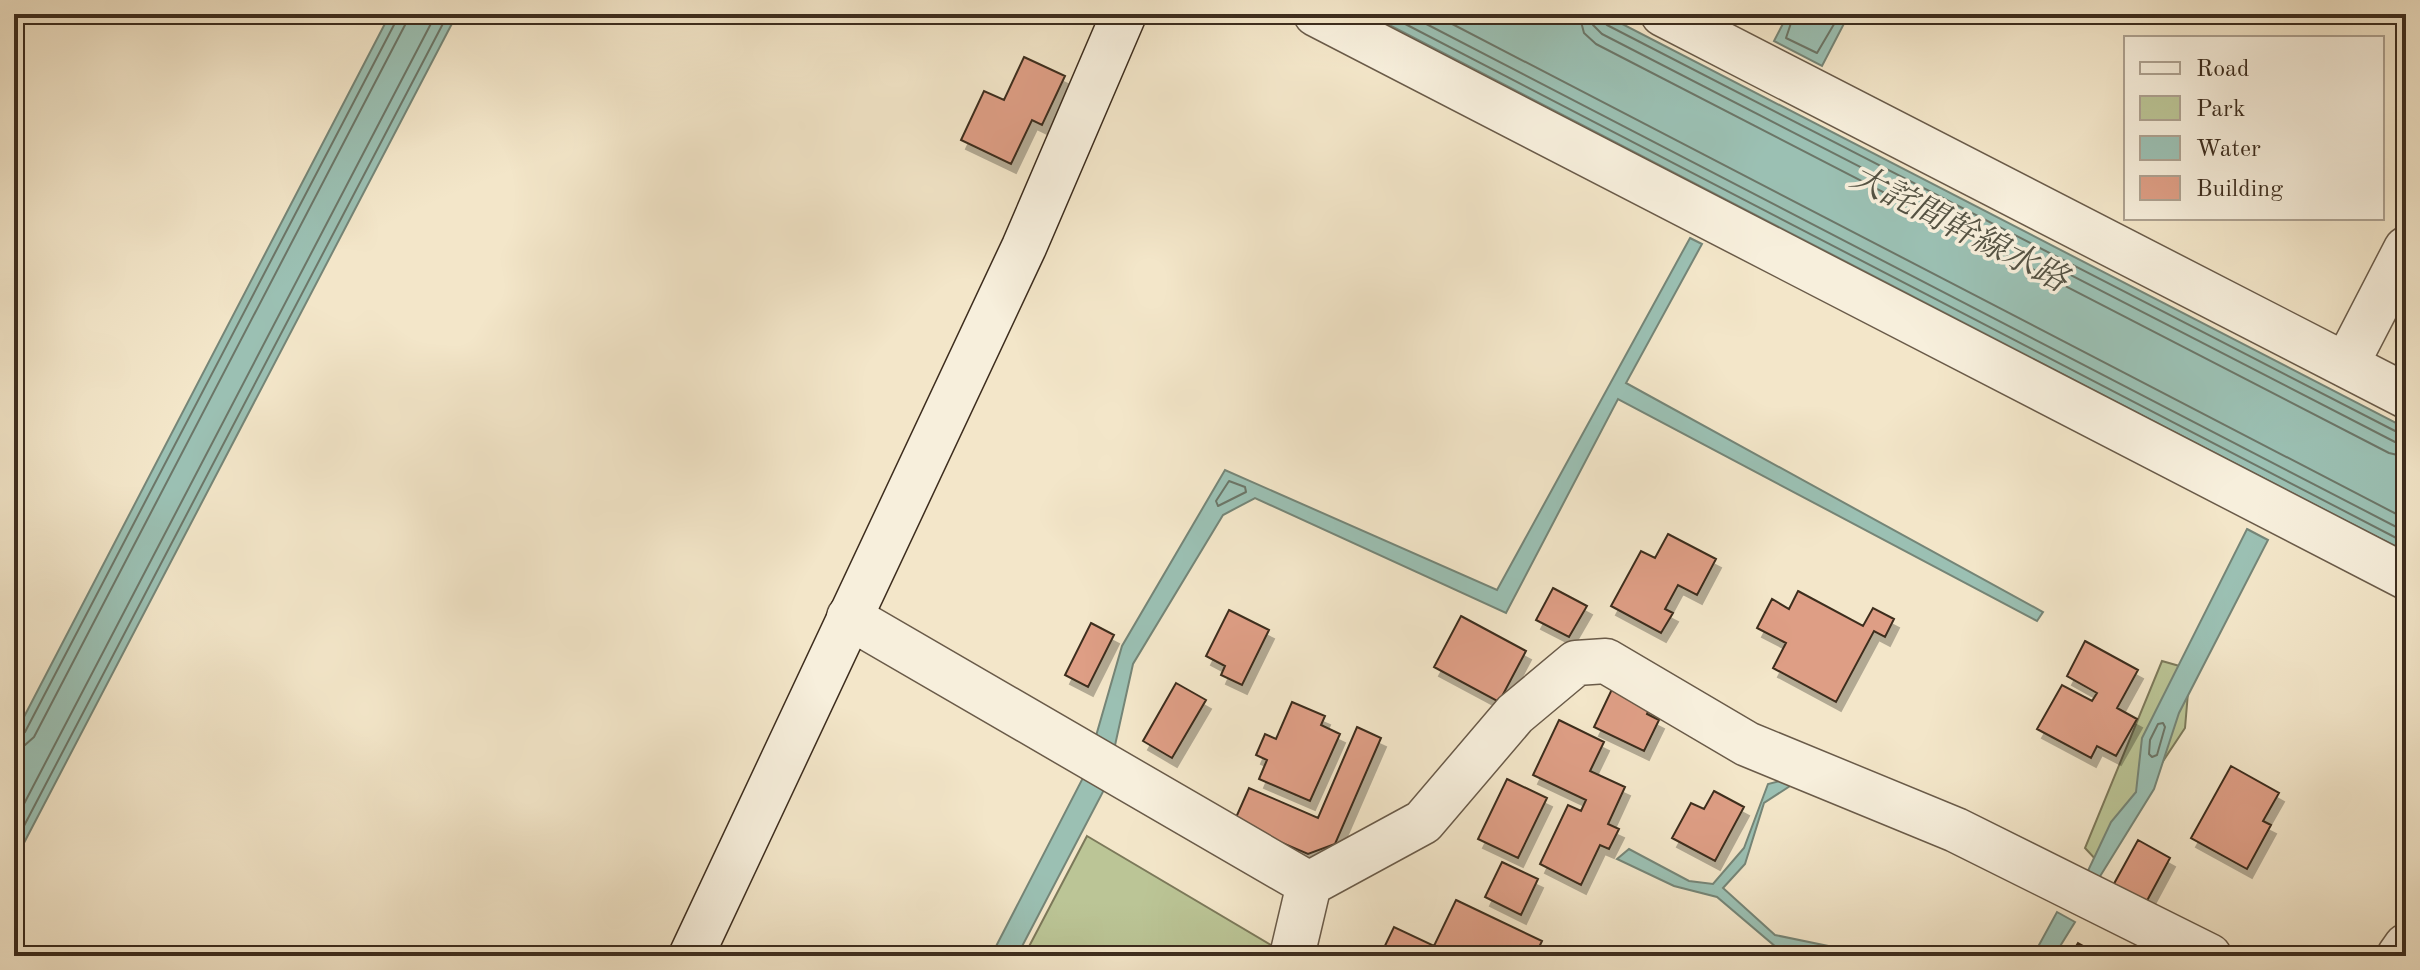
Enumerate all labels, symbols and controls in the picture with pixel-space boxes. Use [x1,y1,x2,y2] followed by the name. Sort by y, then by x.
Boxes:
[2124,36,2384,220] legend
[2196,58,2249,82] text: Road
[2196,98,2245,122] text: Park
[2196,138,2261,162] text: Water
[1845,158,2076,300] water label: 大詫間幹線水路
[2196,178,2283,202] text: Building

